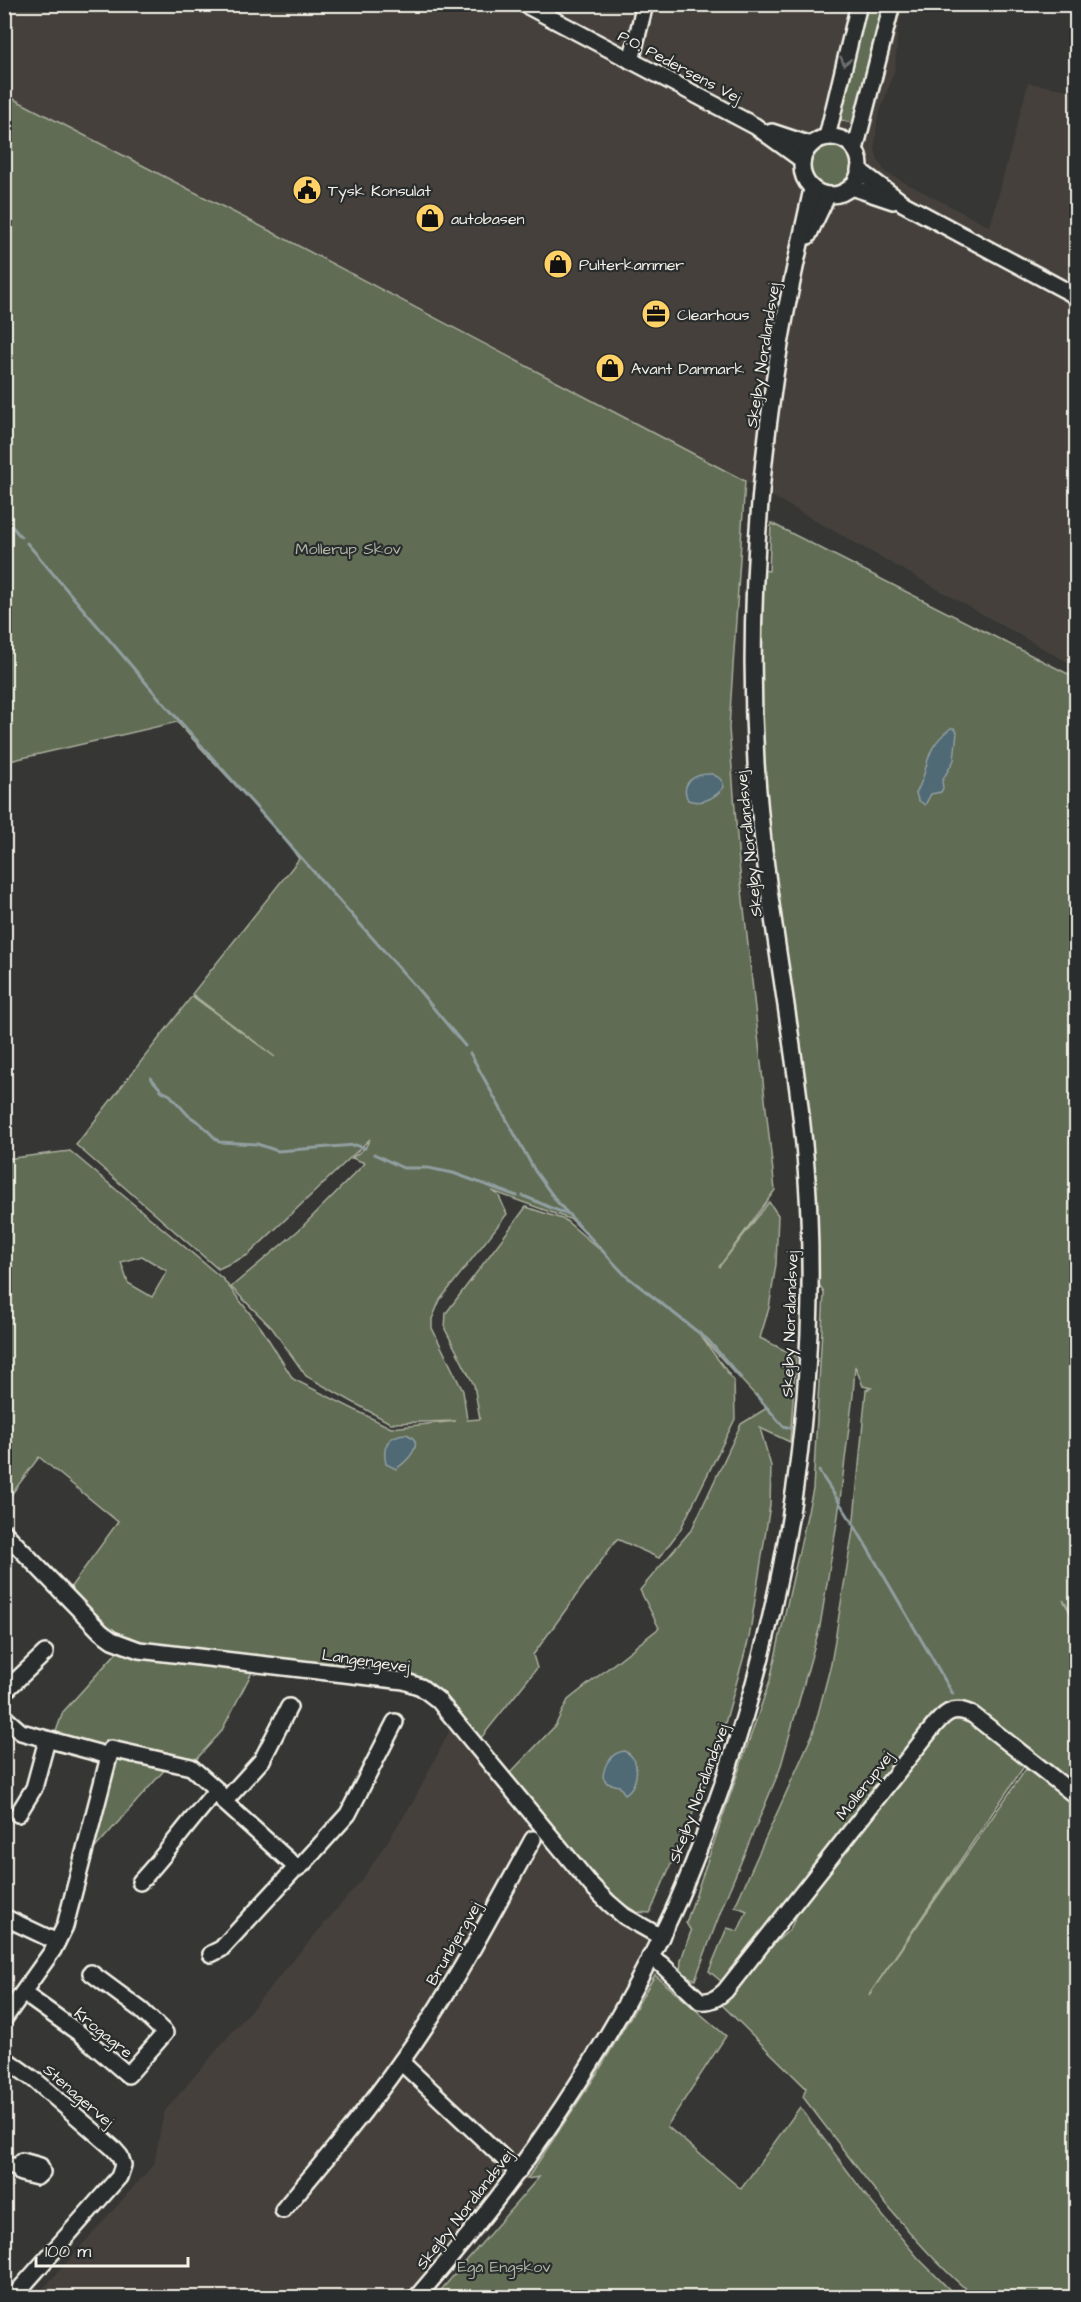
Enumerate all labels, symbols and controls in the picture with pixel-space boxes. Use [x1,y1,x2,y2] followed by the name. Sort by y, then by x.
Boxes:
[614,25,745,109] street label: P.O. Pedersens Vej
[840,56,853,66] one-way arrow
[291,174,323,206] public building icon: Tysk Konsulat
[328,180,432,203] place label: Tysk Konsulat
[414,202,446,234] shop icon: autobasen
[451,208,525,230] place label: autobasen
[542,248,574,280] shop icon: Pulterkammer
[579,254,684,276] place label: Pulterkammer
[741,281,786,429] street label: Skejby Nordlandsvej
[640,298,672,330] office icon: Clearhous
[677,304,750,326] place label: Clearhous
[594,352,626,384] shop icon: Avant Danmark
[631,358,745,380] place label: Avant Danmark
[295,538,402,560] park label: Mollerup Skov
[730,770,769,918] street label: Skejby Nordlandsvej
[776,1250,805,1398] street label: Skejby Nordlandsvej
[320,1644,412,1679] street label: Langengevej
[664,1721,735,1866] street label: Skejby Nordlandsvej
[831,1747,899,1825] street label: Mollerupvej
[421,1897,488,1990] street label: Brunbjergvej
[69,2002,138,2064] street label: Krogagre
[38,2059,119,2133] street label: Stenagervej
[411,2145,519,2275] street label: Skejby Nordlandsvej
[36,2230,188,2268] scale bar
[45,2239,91,2264] text: 100 m
[457,2256,551,2279] park label: Egå Engskov

